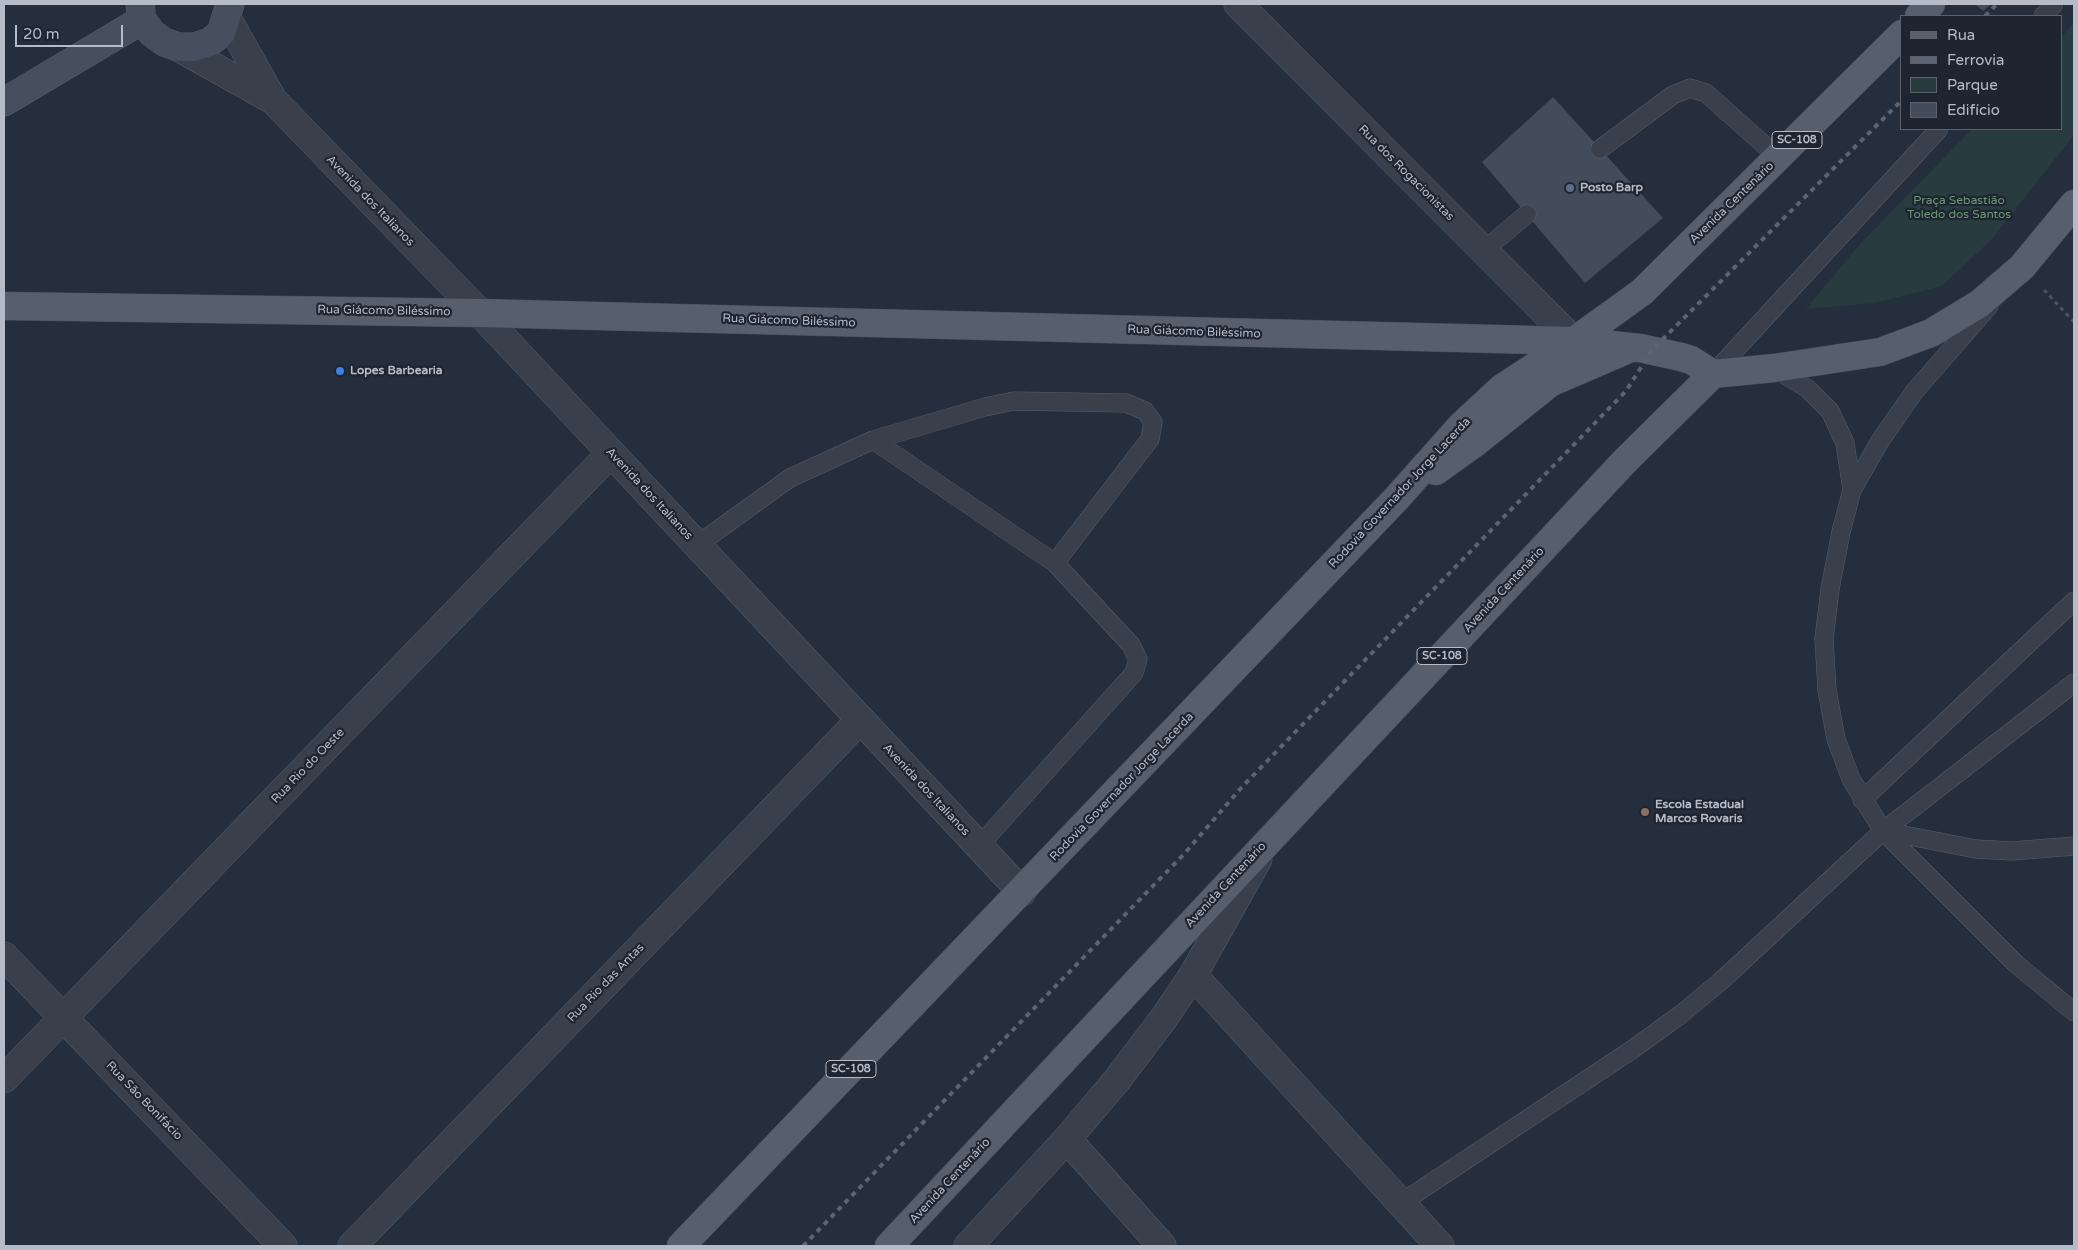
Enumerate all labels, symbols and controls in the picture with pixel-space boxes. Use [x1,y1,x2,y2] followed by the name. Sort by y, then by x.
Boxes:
[18,15,125,47] scale bar
[1900,15,2063,130] legend
[23,25,60,43] text: 20 m
[1947,26,1975,44] text: Rua
[1947,51,2004,69] text: Ferrovia
[1947,76,1998,94] text: Parque
[1947,101,2000,119] text: Edifício
[1355,122,1457,224] street label: Rua dos Rogacionistas
[1772,132,1822,148] road number: SC-108
[323,153,417,249] street label: Avenida dos Italianos
[1687,159,1777,247] street label: Avenida Centenário
[1580,181,1643,195] place label: Posto Barp
[1564,182,1576,194] marker: Posto Barp
[1907,194,2011,222] park label: Praça Sebastião Toledo dos Santos
[317,303,451,319] street label: Rua Giácomo Biléssimo
[722,311,856,331] street label: Rua Giácomo Biléssimo
[1127,322,1261,342] street label: Rua Giácomo Biléssimo
[350,364,443,378] place label: Lopes Barbearia
[334,365,346,377] marker: Lopes Barbearia
[1326,415,1474,571] street label: Rodovia Governador Jorge Lacerda
[603,445,695,543] street label: Avenida dos Italianos
[1461,544,1547,636] street label: Avenida Centenário
[1417,648,1467,664] road number: SC-108
[1047,710,1197,864] street label: Rodovia Governador Jorge Lacerda
[268,725,348,807] street label: Rua Rio do Oeste
[880,741,972,839] street label: Avenida dos Italianos
[1655,798,1744,826] place label: Escola Estadual Marcos Rovaris
[1639,806,1651,818] marker: Escola Estadual Marcos Rovaris
[1183,839,1269,931] street label: Avenida Centenário
[565,941,647,1025] street label: Rua Rio das Antas
[103,1059,185,1143] street label: Rua São Bonifácio
[826,1060,876,1078] road number: SC-108
[907,1135,993,1227] street label: Avenida Centenário

